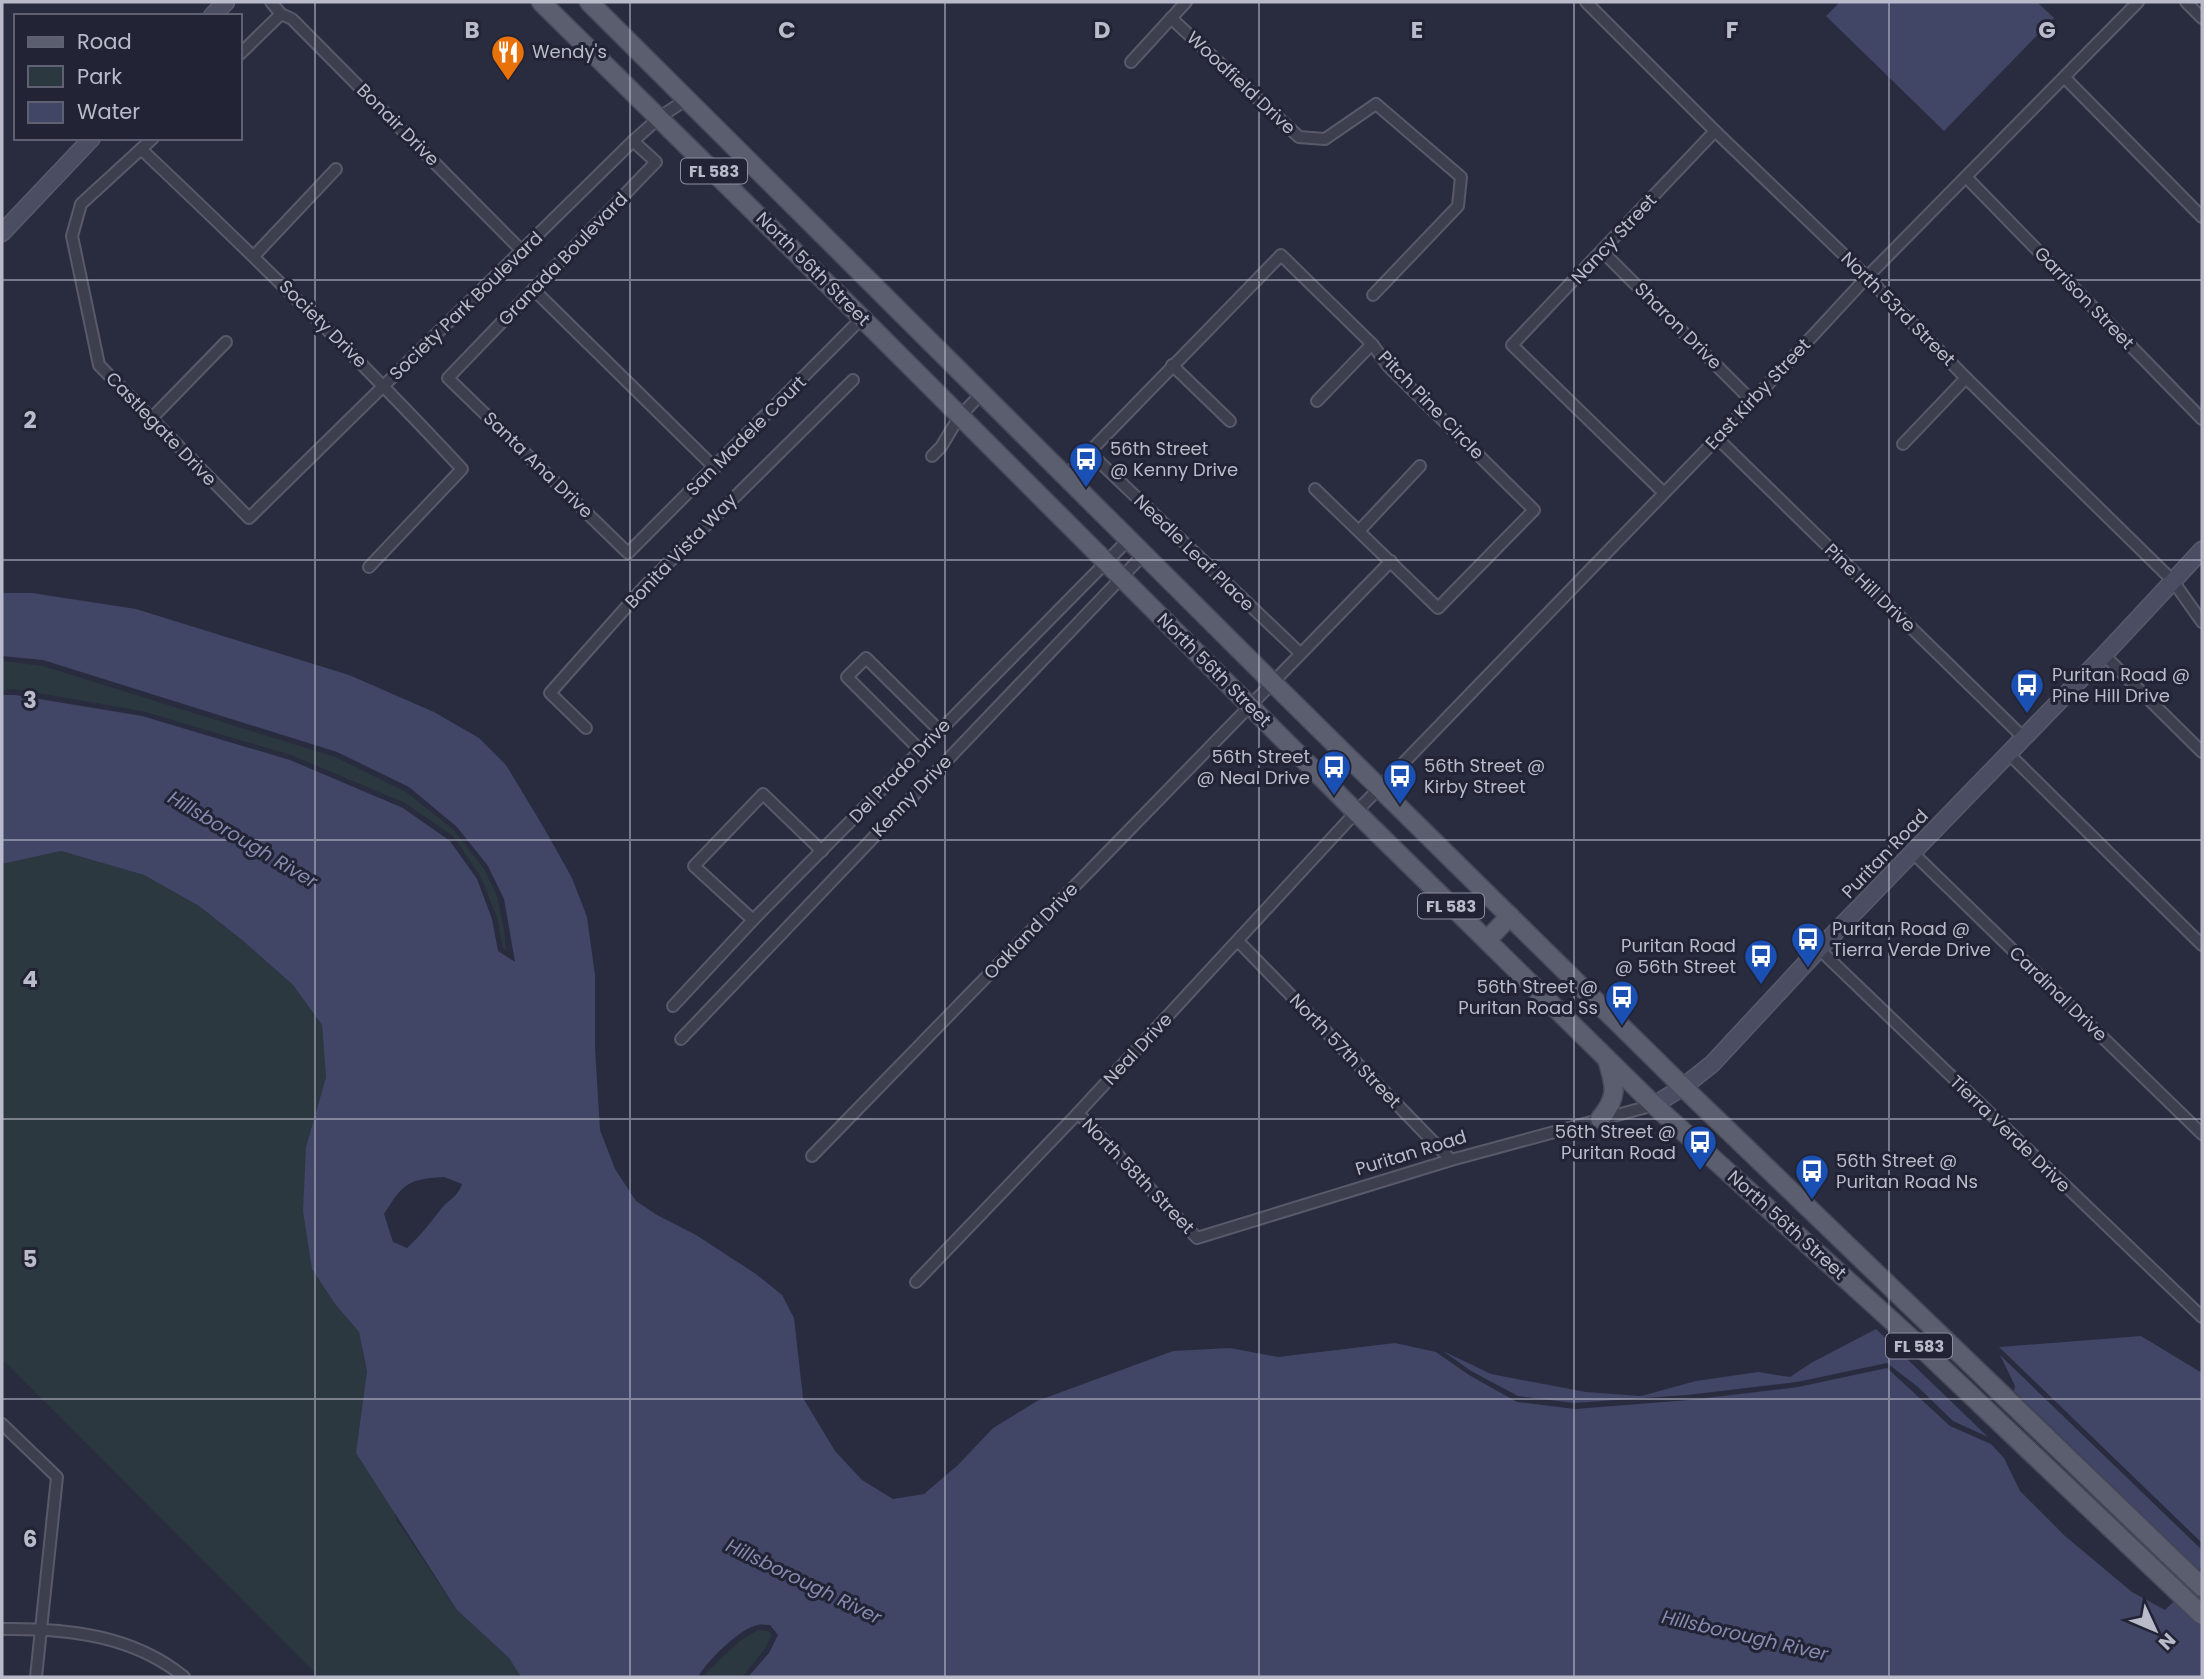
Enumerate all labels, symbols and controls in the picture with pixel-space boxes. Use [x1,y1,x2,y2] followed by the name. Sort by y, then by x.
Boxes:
[14,14,242,140] legend
[464,14,480,46] text: B
[778,14,796,46] text: C
[1094,14,1110,46] text: D
[1411,14,1423,46] text: E
[1726,14,1738,46] text: F
[2038,14,2056,46] text: G
[1181,25,1301,140] street label: Woodfield Drive
[77,27,132,56] text: Road
[489,33,527,82] restaurant icon: Wendy's
[532,39,607,64] place label: Wendy's
[77,62,122,91] text: Park
[352,78,445,171] street label: Bonair Drive
[77,97,140,126] text: Water
[681,158,747,183] road number: FL 583
[492,186,633,331] street label: Granada Boulevard
[1565,188,1662,289] street label: Nancy Street
[751,206,876,331] street label: North 56th Street
[383,226,548,386] street label: Society Park Boulevard
[2029,241,2140,355] street label: Garrison Street
[1836,246,1961,371] street label: North 53rd Street
[274,274,373,373] street label: Society Drive
[1629,277,1727,375] street label: Sharon Drive
[1699,333,1816,455] street label: East Kirby Street
[1373,345,1490,465] street label: Pitch Pine Circle
[100,366,222,491] street label: Castlegate Drive
[680,370,811,501] street label: San Madele Court
[23,404,37,436] text: 2
[478,406,599,523] street label: Santa Ana Drive
[1110,436,1238,482] place label: 56th Street @ Kenny Drive
[1067,440,1105,489] bus stop icon: 56th Street @ Kenny Drive
[619,488,742,614] street label: Bonita Vista Way
[1129,489,1260,617] street label: Needle Leaf Place
[1819,538,1921,638] street label: Pine Hill Drive
[1152,607,1277,732] street label: North 56th Street
[2052,662,2190,708] place label: Puritan Road @ Pine Hill Drive
[2008,666,2046,715] bus stop icon: Puritan Road @ Pine Hill Drive
[23,684,37,716] text: 3
[843,713,956,828] street label: Del Prado Drive
[1197,744,1310,790] place label: 56th Street @ Neal Drive
[1315,748,1353,797] bus stop icon: 56th Street @ Neal Drive
[866,749,957,842] street label: Kenny Drive
[1424,753,1545,799] place label: 56th Street @ Kirby Street
[1381,757,1419,806] bus stop icon: 56th Street @ Kirby Street
[163,784,323,895] water label: Hillsborough River
[1836,804,1934,904] street label: Puritan Road
[978,877,1083,985] street label: Oakland Drive
[1418,893,1484,918] road number: FL 583
[1832,916,1991,962] place label: Puritan Road @ Tierra Verde Drive
[1789,920,1827,969] bus stop icon: Puritan Road @ Tierra Verde Drive
[1615,933,1736,979] place label: Puritan Road @ 56th Street
[1742,937,1780,986] bus stop icon: Puritan Road @ 56th Street
[2004,940,2113,1047] street label: Cardinal Drive
[22,963,38,995] text: 4
[1458,974,1598,1020] place label: 56th Street @ Puritan Road Ss
[1603,978,1641,1027] bus stop icon: 56th Street @ Puritan Road Ss
[1284,988,1407,1113] street label: North 57th Street
[1098,1007,1178,1090] street label: Neal Drive
[1944,1069,2076,1198] street label: Tierra Verde Drive
[1077,1112,1200,1239] street label: North 58th Street
[1555,1119,1676,1165] place label: 56th Street @ Puritan Road
[1681,1123,1719,1172] bus stop icon: 56th Street @ Puritan Road
[1352,1124,1469,1181] street label: Puritan Road
[1836,1148,1978,1194] place label: 56th Street @ Puritan Road Ns
[1793,1152,1831,1201] bus stop icon: 56th Street @ Puritan Road Ns
[1722,1164,1852,1285] street label: North 56th Street
[23,1243,37,1275] text: 5
[1886,1334,1952,1358] road number: FL 583
[23,1523,37,1555] text: 6
[722,1532,887,1631] water label: Hillsborough River
[2120,1595,2190,1665] north arrow
[1659,1603,1832,1668] water label: Hillsborough River
[2152,1627,2182,1656] text: N

